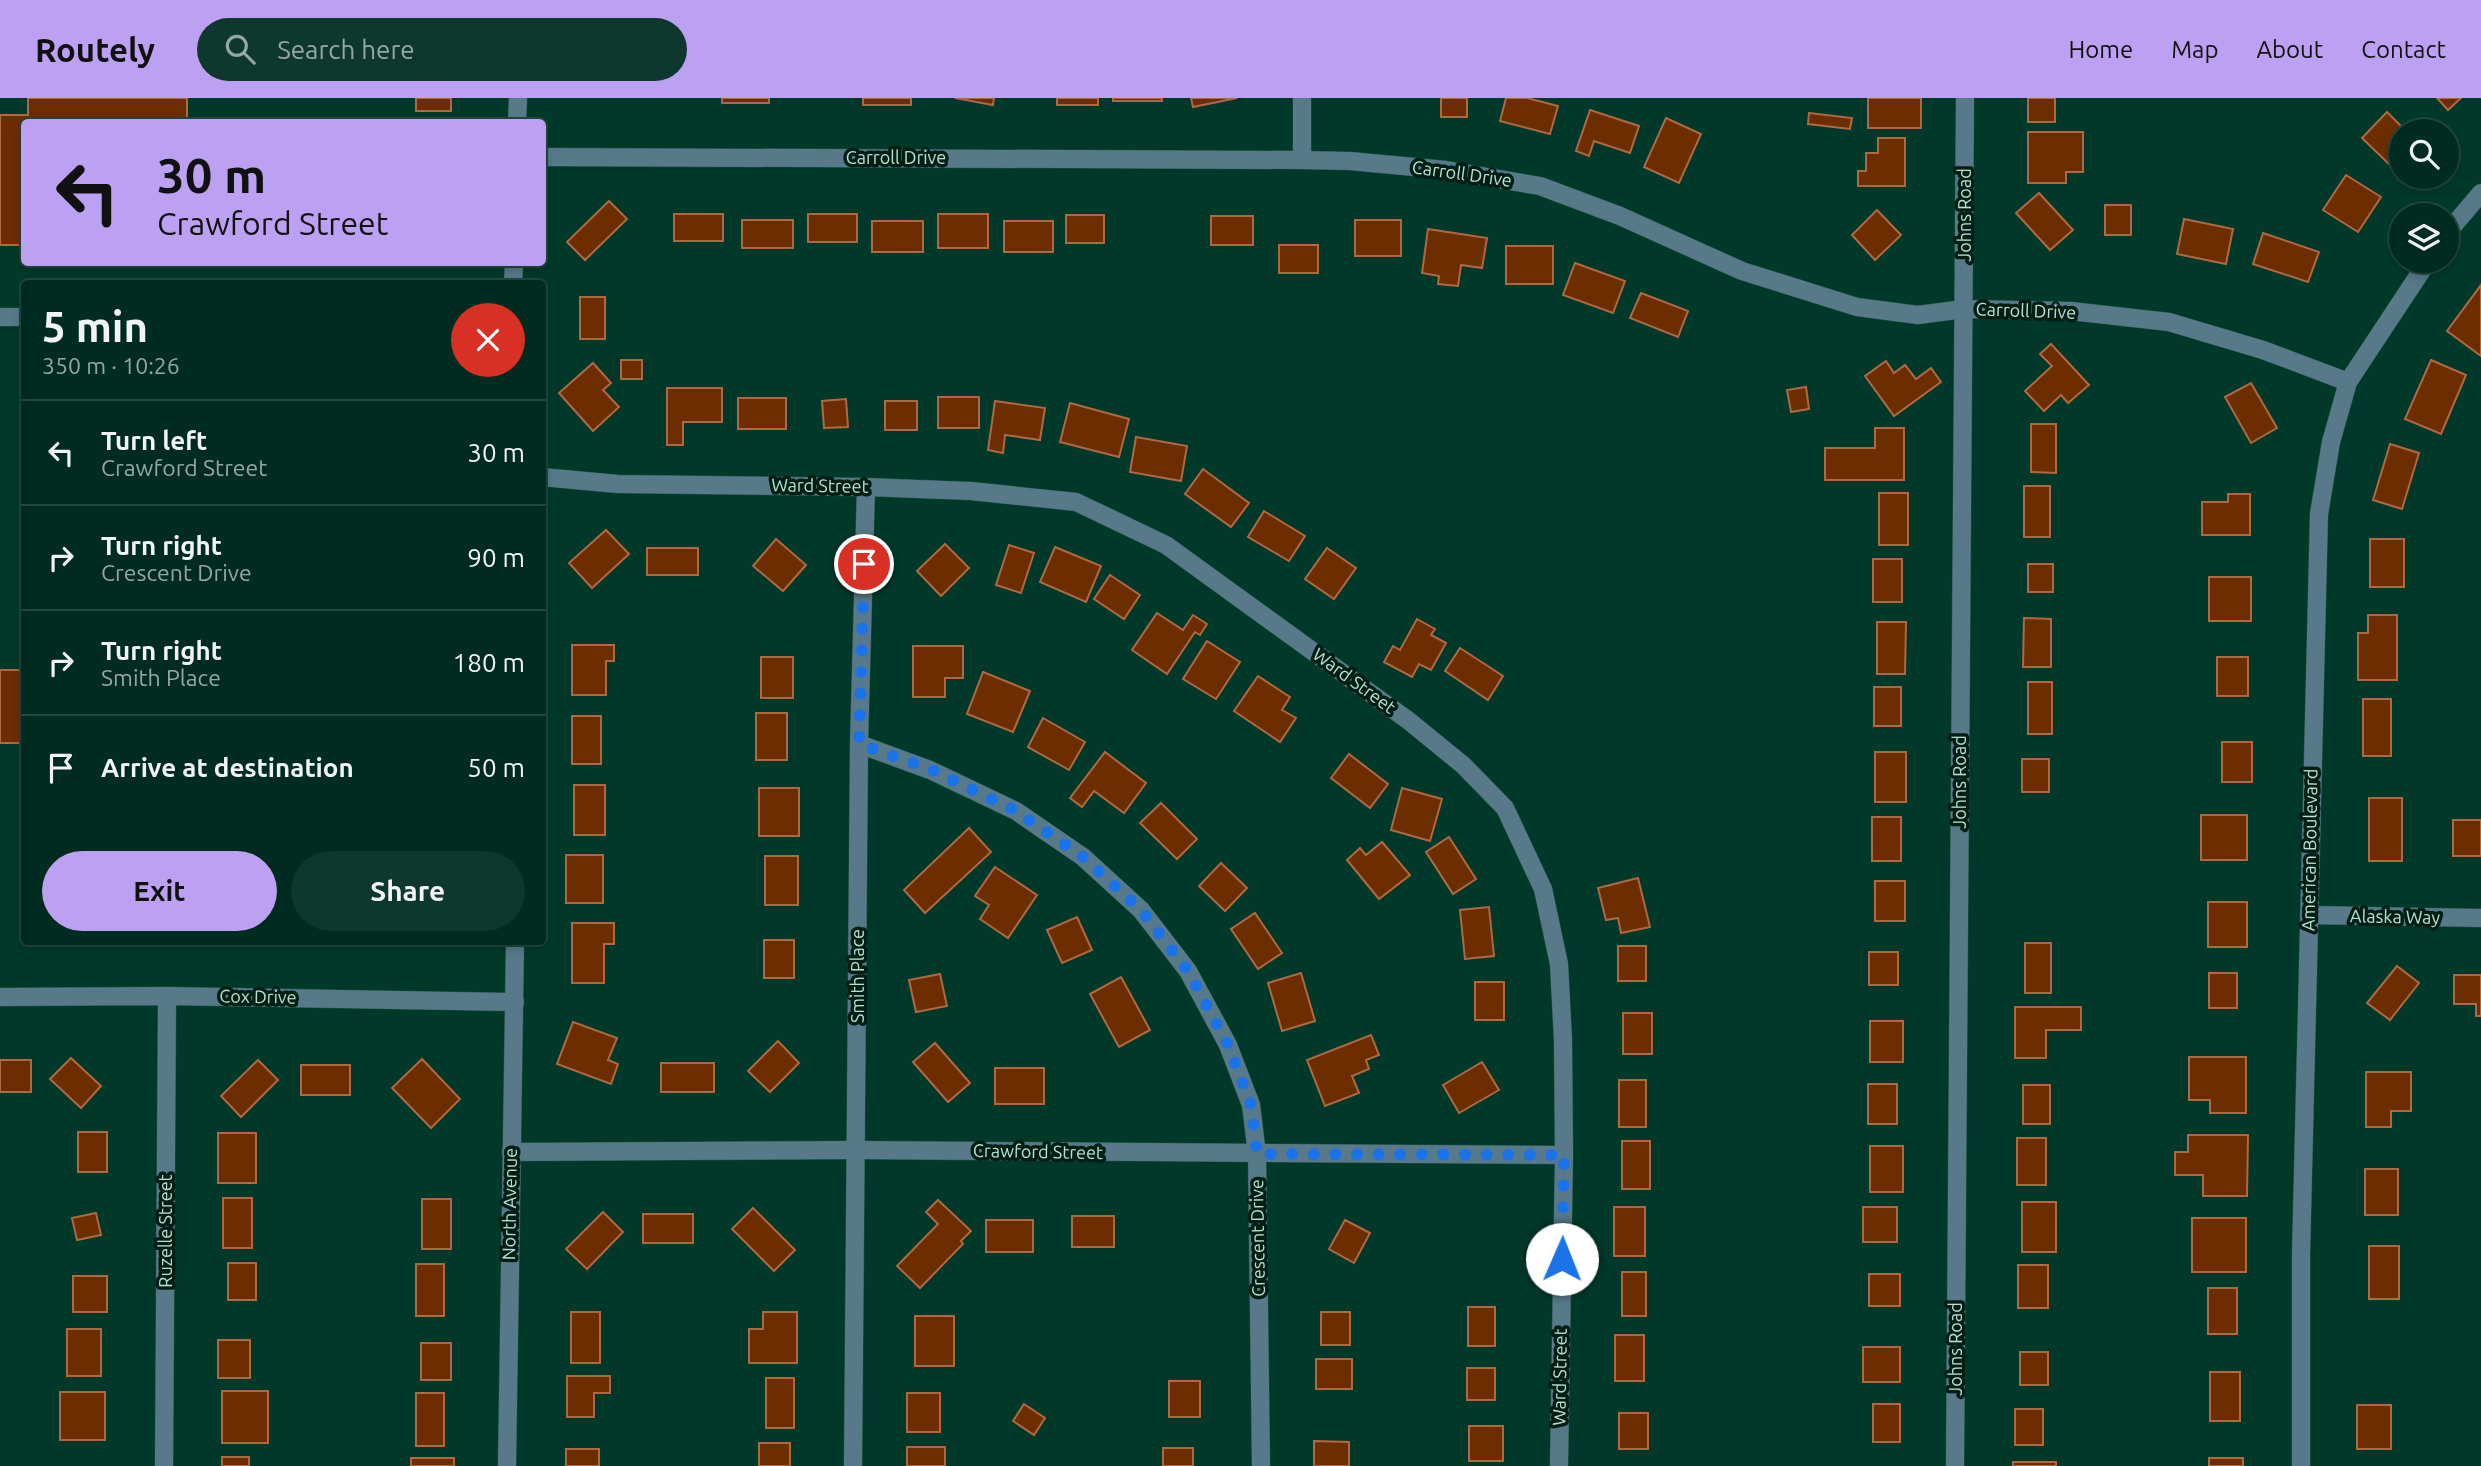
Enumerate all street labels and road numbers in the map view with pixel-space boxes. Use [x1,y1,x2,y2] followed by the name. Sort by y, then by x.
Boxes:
[846,147,946,167] street label: Carroll Drive
[1411,156,1513,190] street label: Carroll Drive
[1954,168,1974,262] street label: Johns Road
[1975,298,2077,322] street label: Carroll Drive
[771,474,869,496] street label: Ward Street
[1309,644,1400,717] street label: Ward Street
[1949,735,1969,829] street label: Johns Road
[2298,769,2320,931] street label: American Boulevard
[2350,905,2441,927] street label: Alaska Way
[847,929,867,1023] street label: Smith Place
[219,985,297,1007] street label: Cox Drive
[973,1140,1103,1162] street label: Crawford Street
[498,1148,520,1260] street label: North Avenue
[155,1174,175,1288] street label: Ruzelle Street
[1246,1179,1268,1297] street label: Crescent Drive
[1945,1302,1965,1396] street label: Johns Road
[1548,1328,1570,1426] street label: Ward Street

